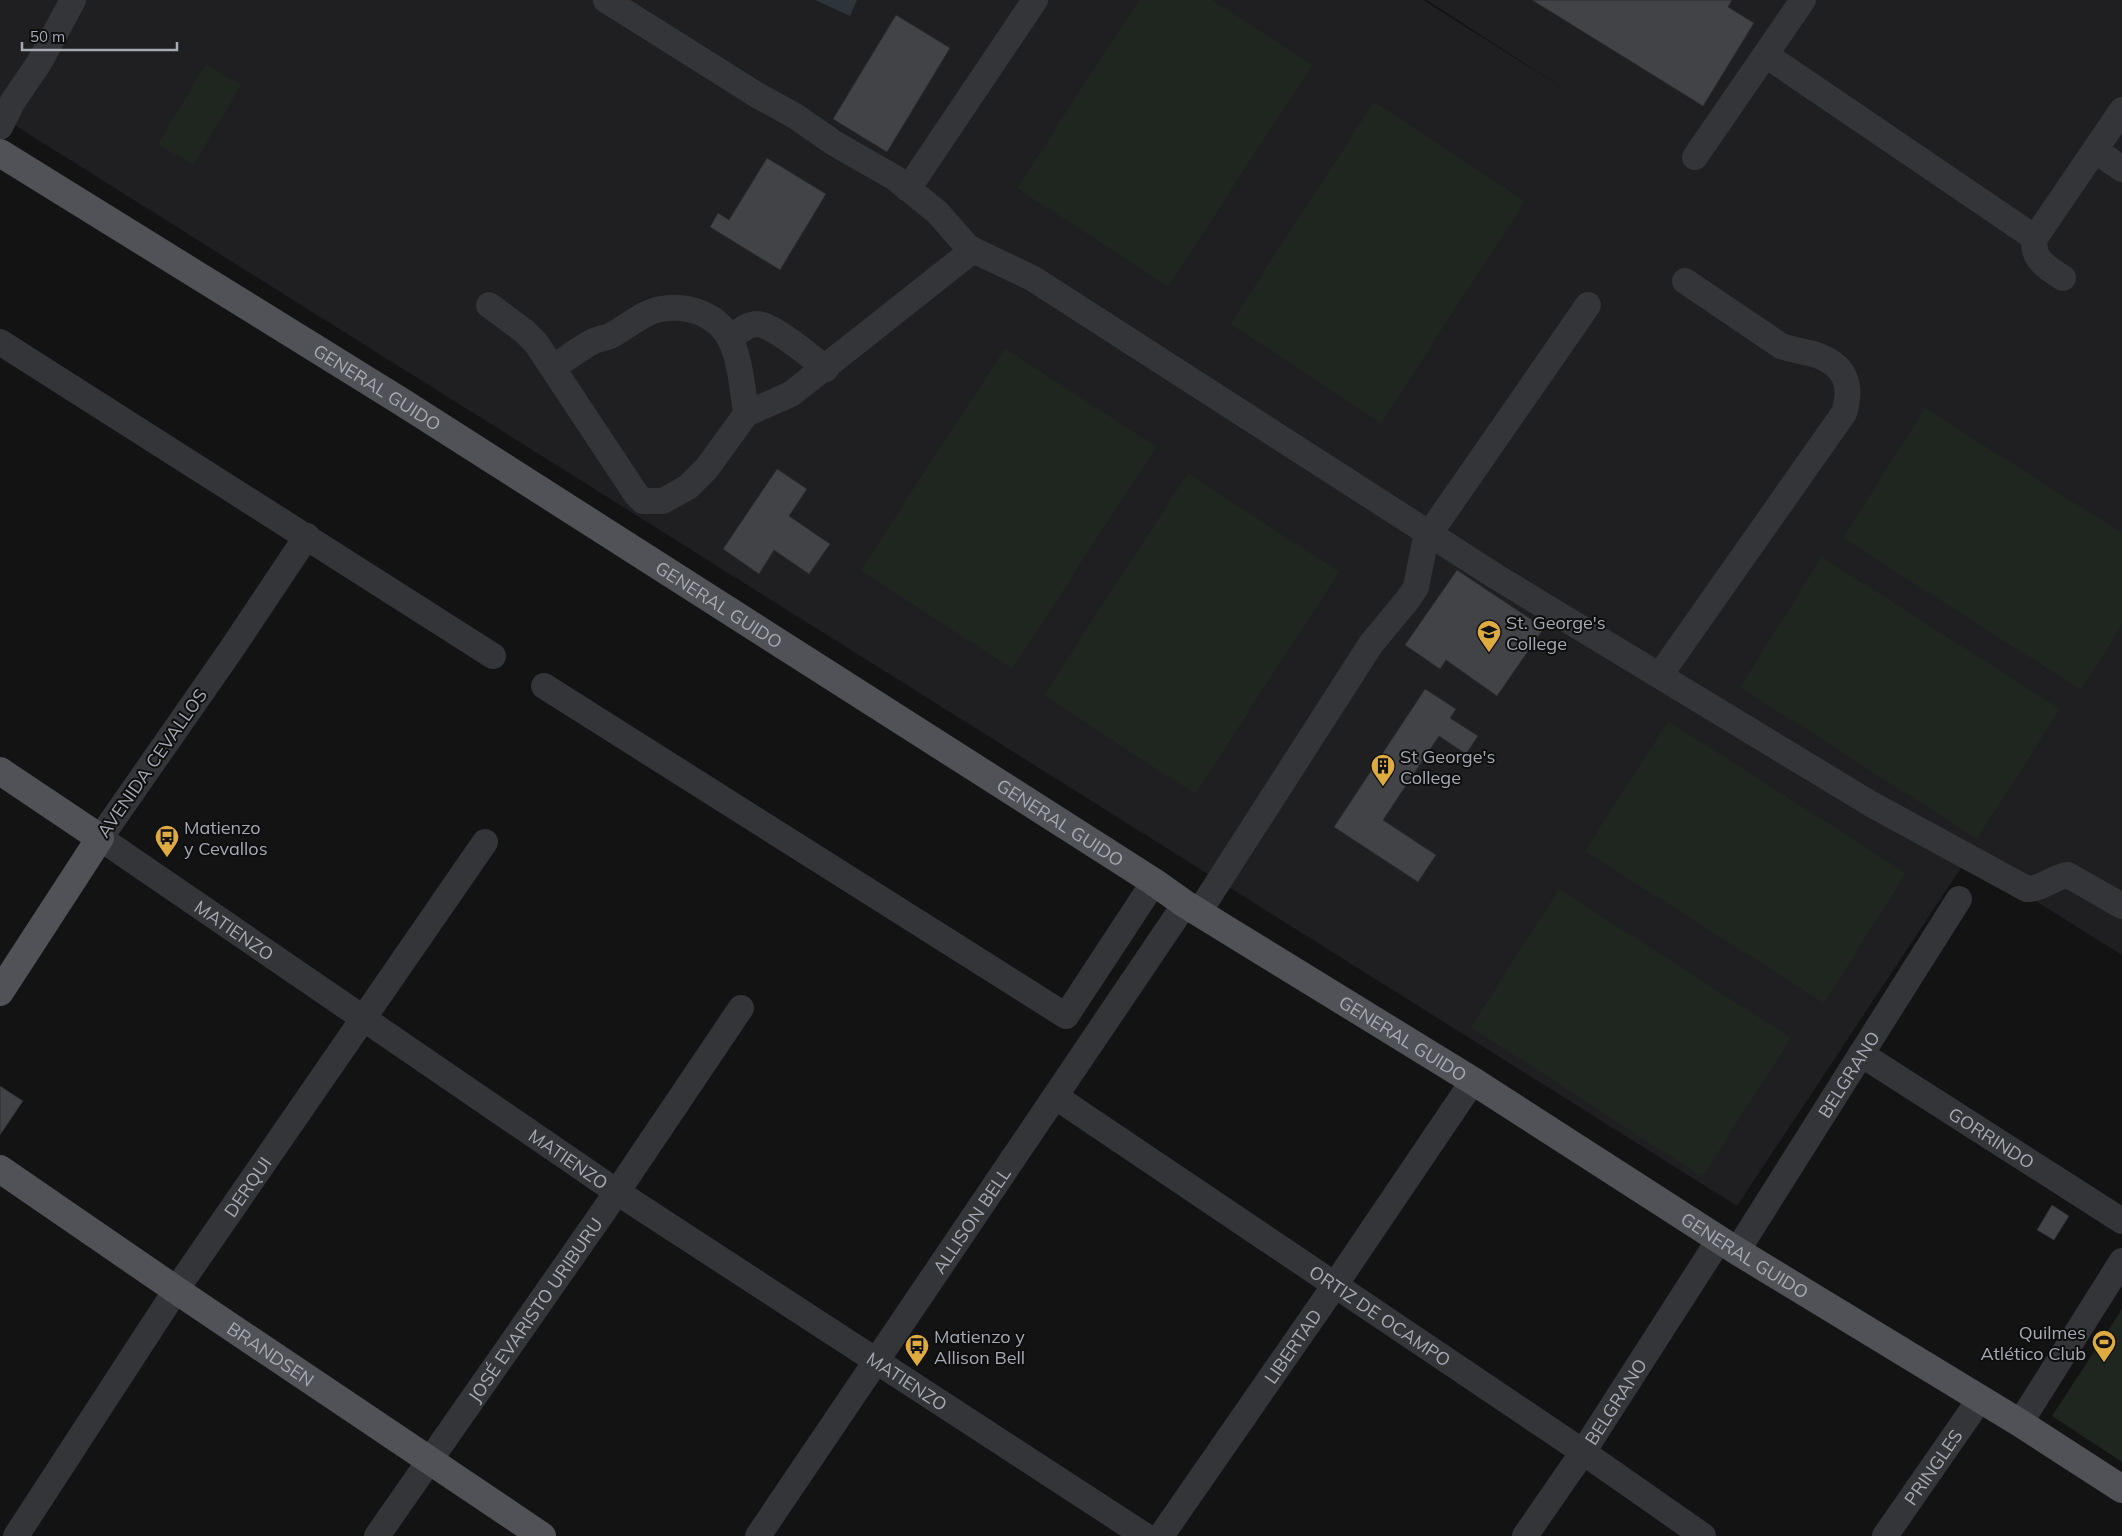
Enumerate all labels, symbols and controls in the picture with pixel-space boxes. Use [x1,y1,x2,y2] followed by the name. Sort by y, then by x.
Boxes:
[22,20,178,52] scale bar
[30,27,65,46] text: 50 m
[309,339,445,435] street label: GENERAL GUIDO
[651,555,787,653] street label: GENERAL GUIDO
[1506,611,1606,655] place label: St. George's College
[1476,619,1502,653] school or university icon: St. George's College
[92,684,212,842] street label: AVENIDA CEVALLOS
[1400,745,1495,789] place label: St George's College
[1370,753,1396,787] building icon: St George's College
[993,773,1128,871] street label: GENERAL GUIDO
[184,816,268,860] place label: Matienzo y Cevallos
[154,824,180,858] bus stop icon: Matienzo y Cevallos
[190,895,279,965] street label: MATIENZO
[1335,990,1471,1086] street label: GENERAL GUIDO
[1813,1027,1884,1122] street label: BELGRANO
[1944,1102,2039,1174] street label: GORRINDO
[524,1124,613,1194] street label: MATIENZO
[218,1152,276,1221] street label: DERQUI
[927,1163,1015,1278] street label: ALLISON BELL
[1677,1207,1813,1303] street label: GENERAL GUIDO
[463,1213,607,1406] street label: JOSÉ EVARISTO URIBURU
[1305,1260,1455,1371] street label: ORTIZ DE OCAMPO
[1259,1304,1326,1388] street label: LIBERTAD
[223,1316,319,1391] street label: BRANDSEN
[1981,1321,2086,1365] place label: Quilmes Atlético Club
[934,1325,1025,1369] place label: Matienzo y Allison Bell
[2091,1329,2117,1363] sports icon: Quilmes Atlético Club
[904,1333,930,1367] bus stop icon: Matienzo y Allison Bell
[863,1346,952,1416] street label: MATIENZO
[1579,1354,1652,1449] street label: BELGRANO
[1899,1425,1967,1509] street label: PRINGLES

